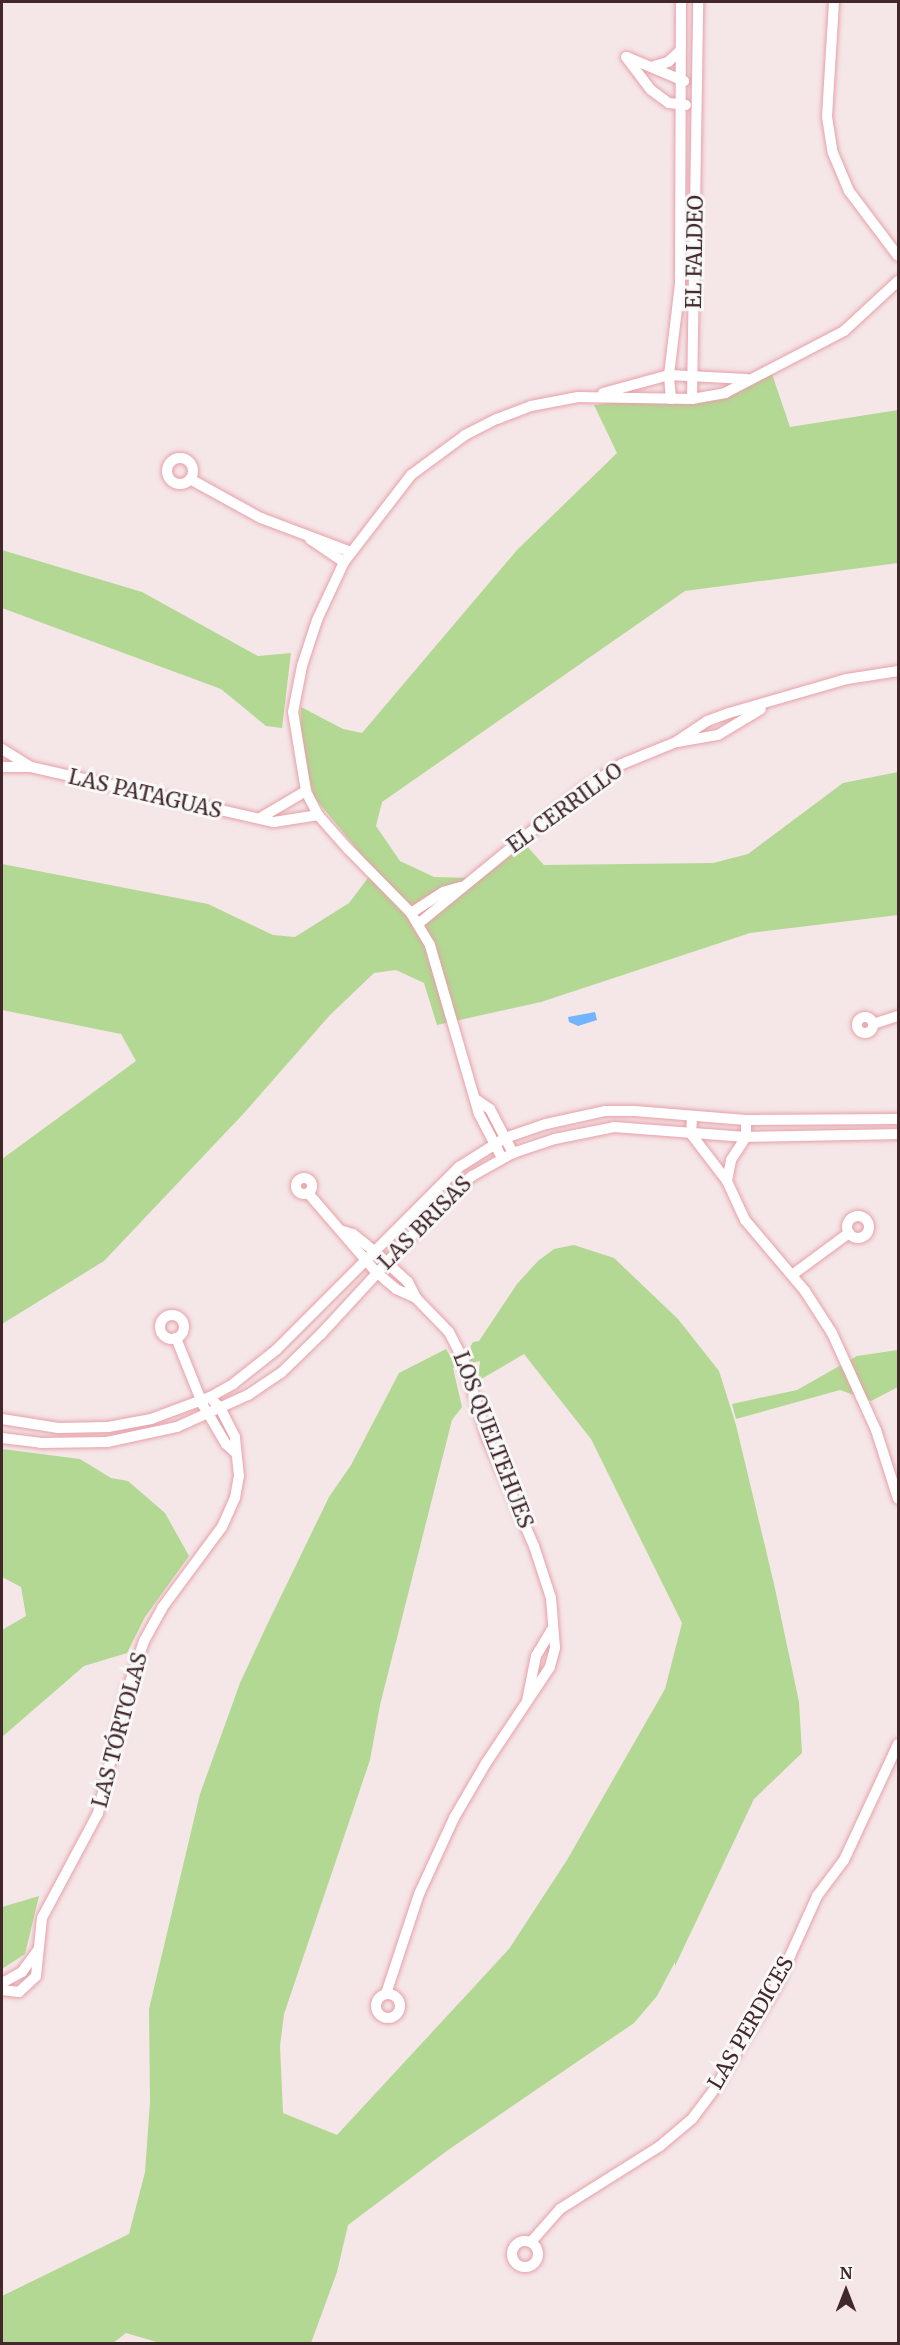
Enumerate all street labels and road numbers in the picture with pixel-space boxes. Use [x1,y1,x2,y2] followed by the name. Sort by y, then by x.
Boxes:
[681,195,709,309] street label: EL FALDEO
[502,758,628,858] street label: EL CERRILLO
[66,764,224,824] street label: LAS PATAGUAS
[373,1171,477,1275] street label: LAS BRISAS
[448,1348,538,1532] street label: LOS QUELTEHUES
[87,1650,153,1810] street label: LAS TÓRTOLAS
[703,1952,799,2094] street label: LAS PERDICES

